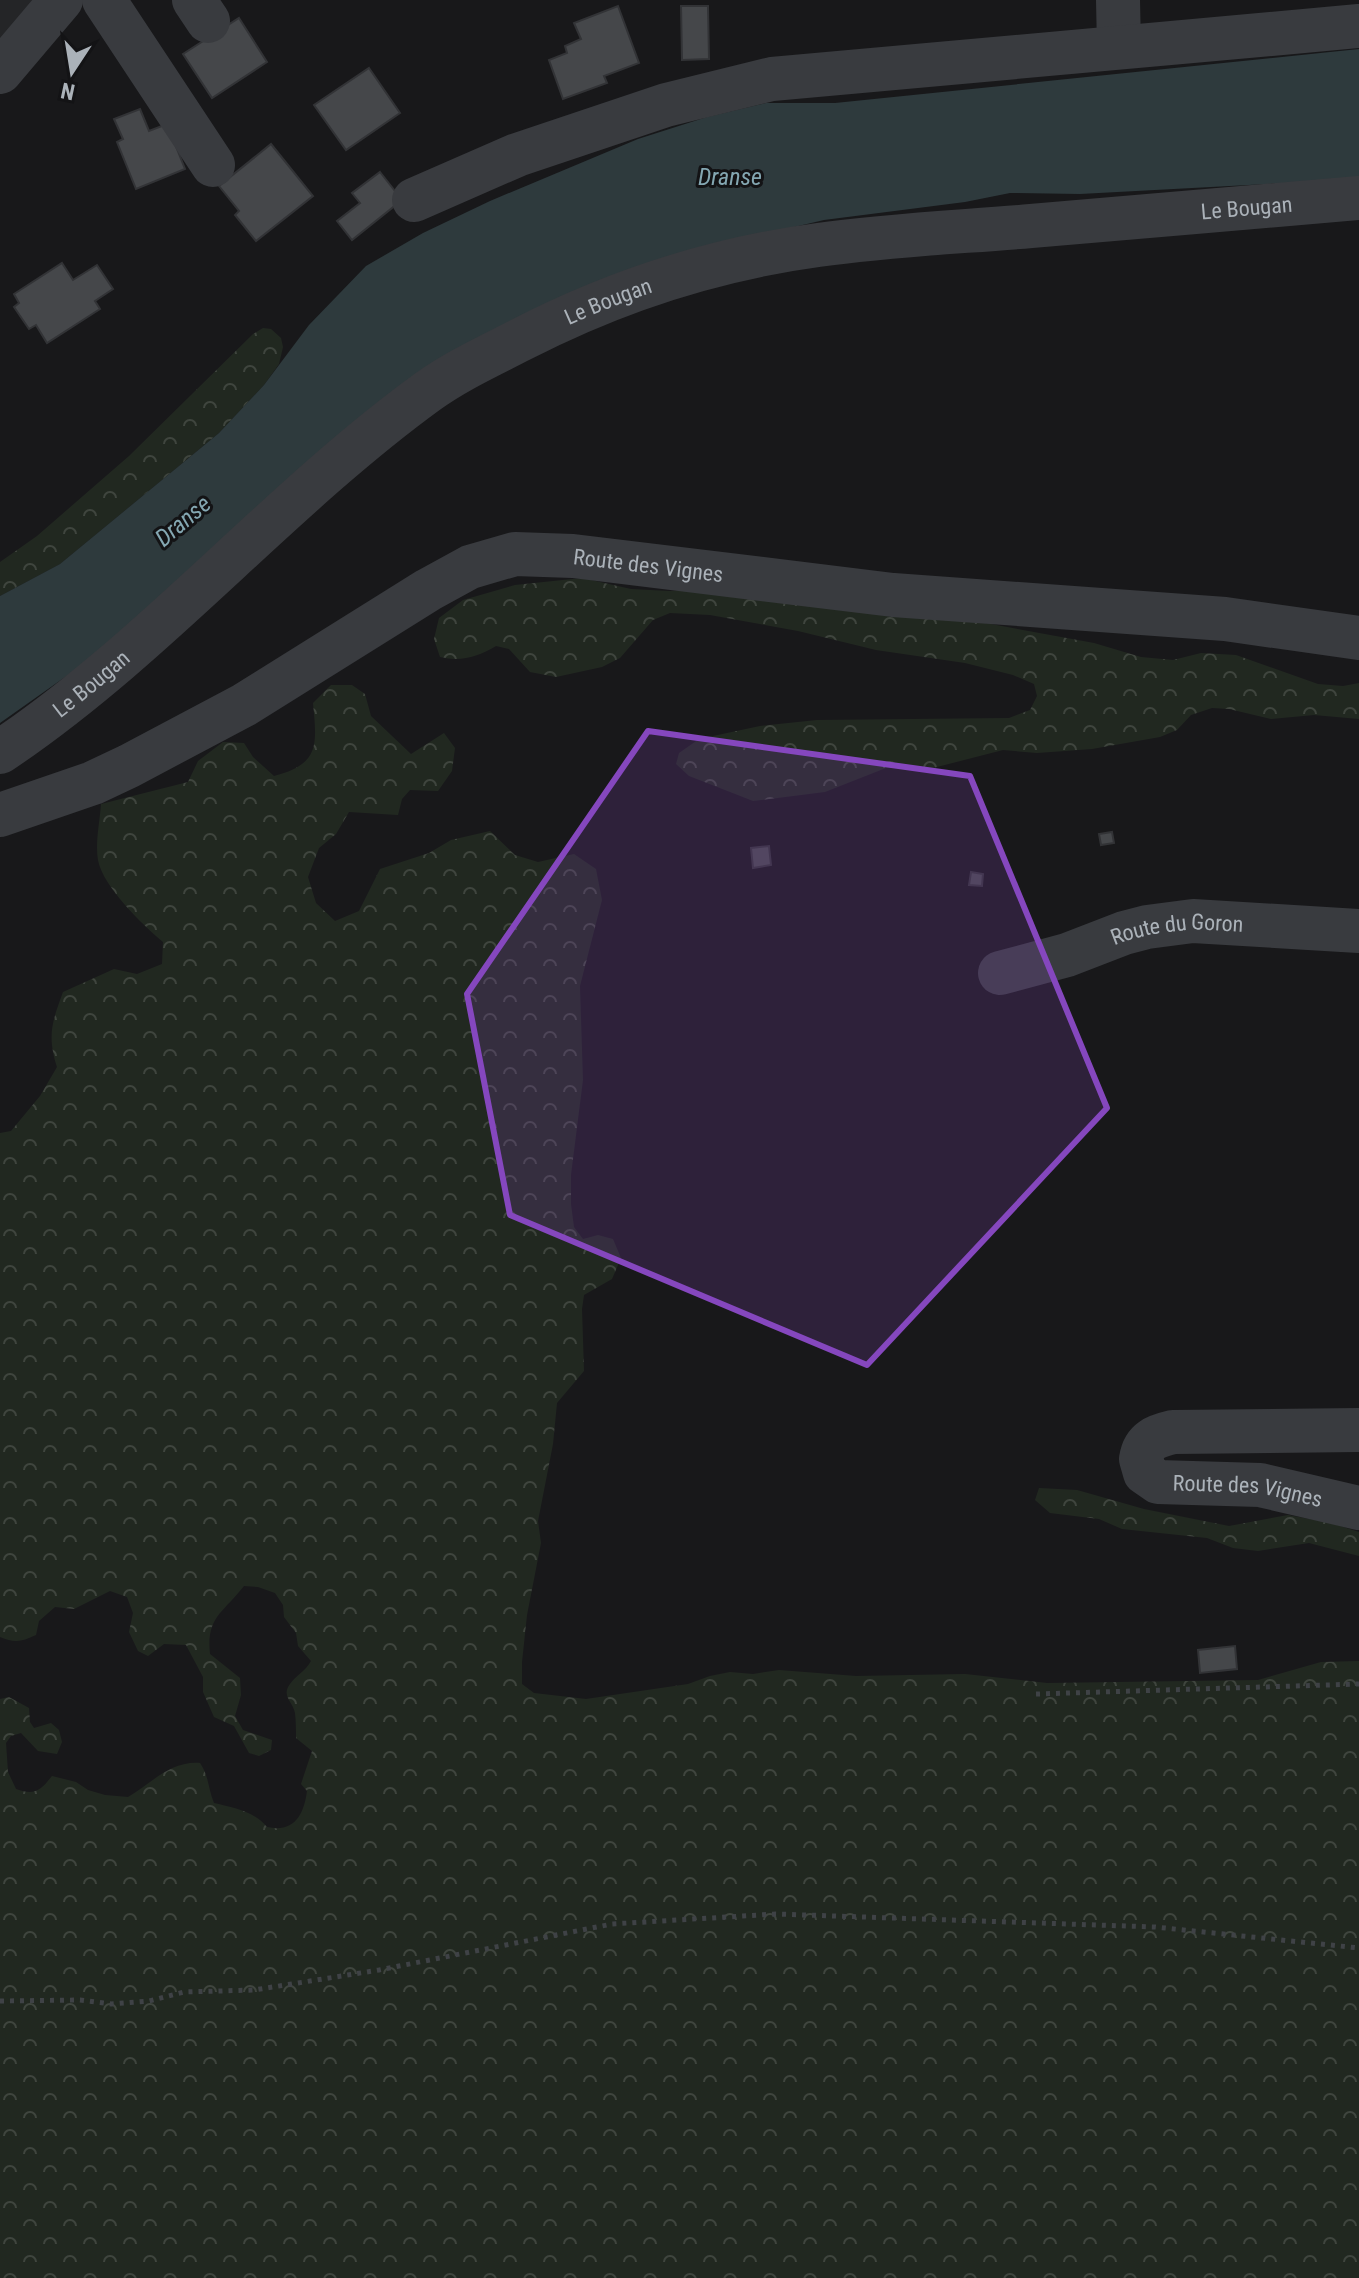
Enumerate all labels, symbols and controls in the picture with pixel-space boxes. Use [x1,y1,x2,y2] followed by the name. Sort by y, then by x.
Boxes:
[32,32,112,112] north arrow
[59,77,77,105] text: N
[698,163,762,191] water label: Dranse
[1200,191,1293,224] street label: Le Bougan
[560,273,655,329] street label: Le Bougan
[150,490,217,552] water label: Dranse
[572,544,725,587] street label: Route des Vignes
[48,645,134,722] street label: Le Bougan
[1107,908,1244,950] street label: Route du Goron
[1172,1470,1325,1512] street label: Route des Vignes

